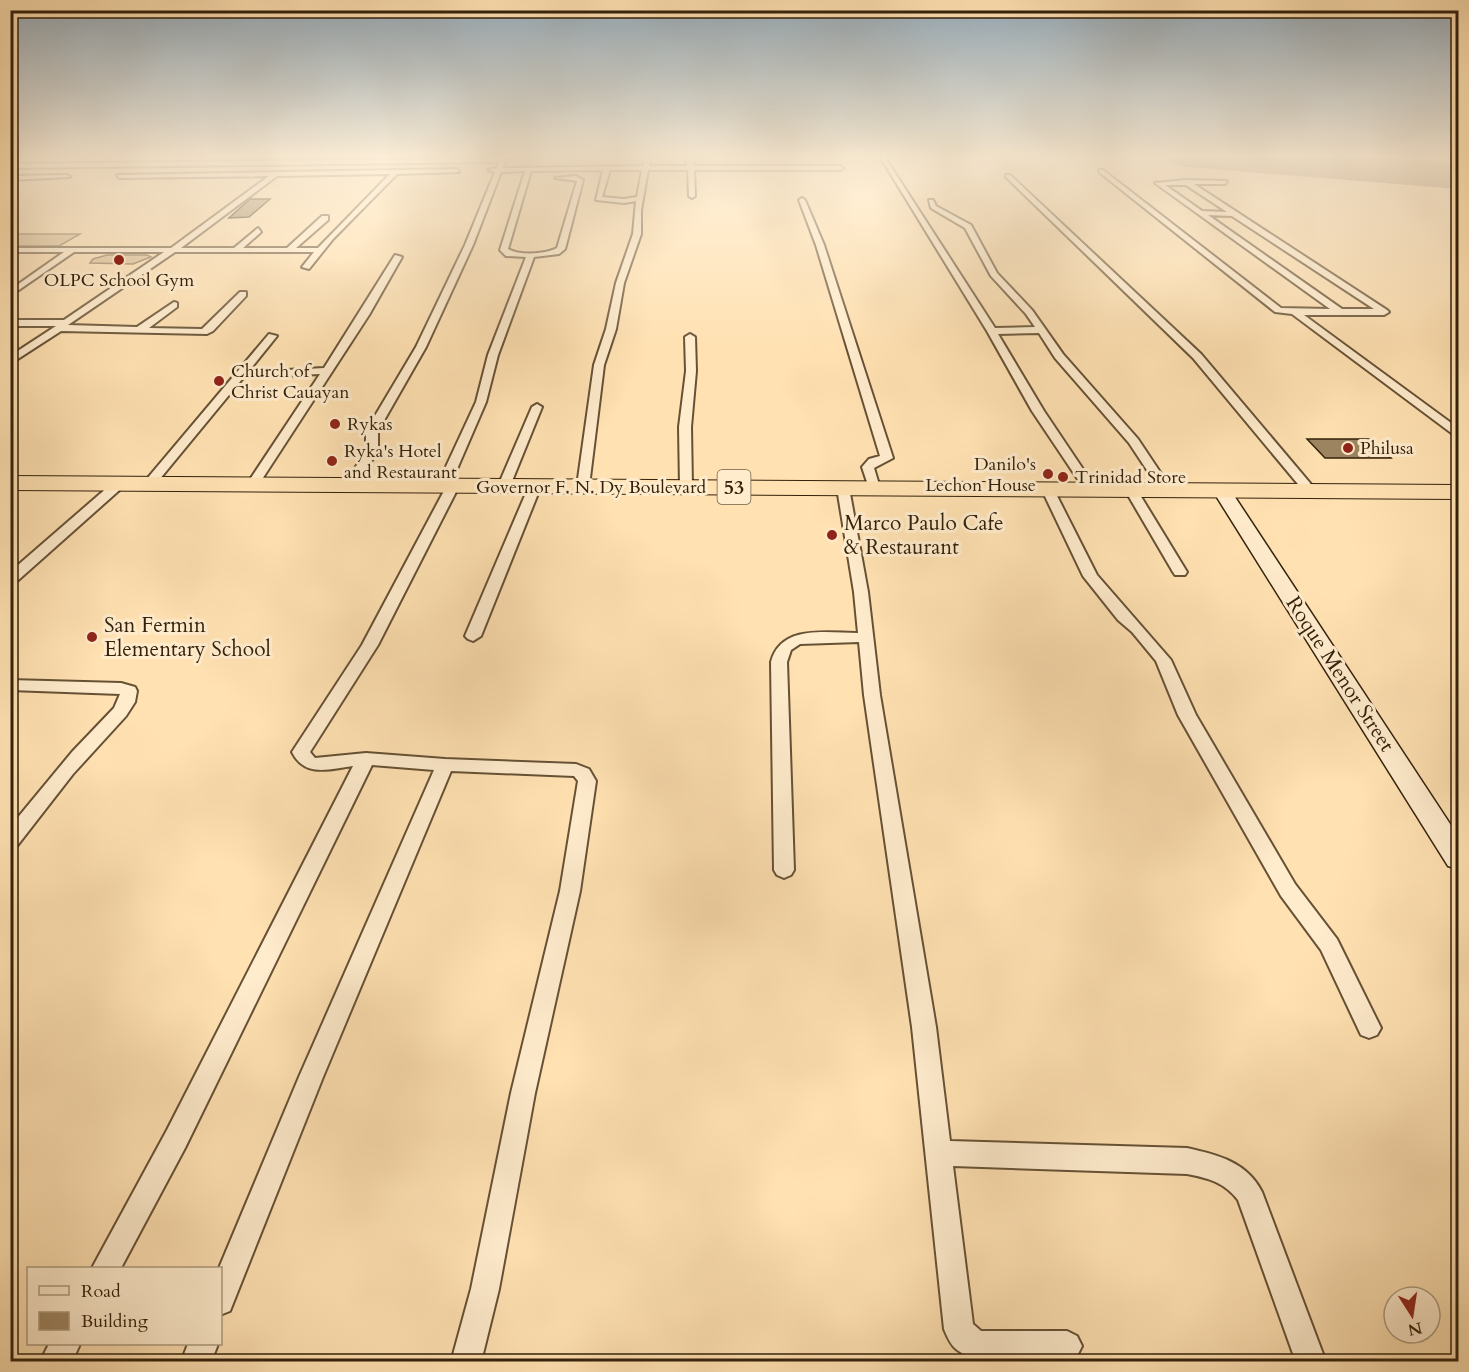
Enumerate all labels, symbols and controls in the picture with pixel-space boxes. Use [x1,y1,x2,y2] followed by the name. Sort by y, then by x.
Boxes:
[112,253,126,267] marker: OLPC School Gym
[44,268,195,293] place label: OLPC School Gym
[231,359,350,405] place label: Church of Christ Cauayan
[212,374,226,388] marker: Church of Christ Cauayan
[347,412,392,437] place label: Rykas
[328,417,342,431] marker: Rykas
[1360,436,1414,461] place label: Philusa
[344,439,457,485] place label: Ryka's Hotel and Restaurant
[1341,441,1355,455] marker: Philusa
[925,452,1036,498] place label: Danilo's Lechon House
[325,454,339,468] marker: Ryka's Hotel and Restaurant
[1075,465,1186,490] place label: Trinidad Store
[1041,467,1055,481] marker: Danilo's Lechon House
[718,470,750,504] road number: 53
[1056,470,1070,484] marker: Trinidad Store
[476,475,707,500] street label: Governor F. N. Dy Boulevard
[844,509,1004,562] place label: Marco Paulo Cafe & Restaurant
[825,528,839,542] marker: Marco Paulo Cafe & Restaurant
[1279,591,1401,758] street label: Roque Menor Street
[104,611,271,664] place label: San Fermin Elementary School
[85,630,99,644] marker: San Fermin Elementary School
[27,1267,222,1345] legend
[81,1279,121,1304] text: Road
[1382,1285,1442,1345] north arrow
[81,1309,149,1334] text: Building
[1406,1316,1424,1341] text: N

